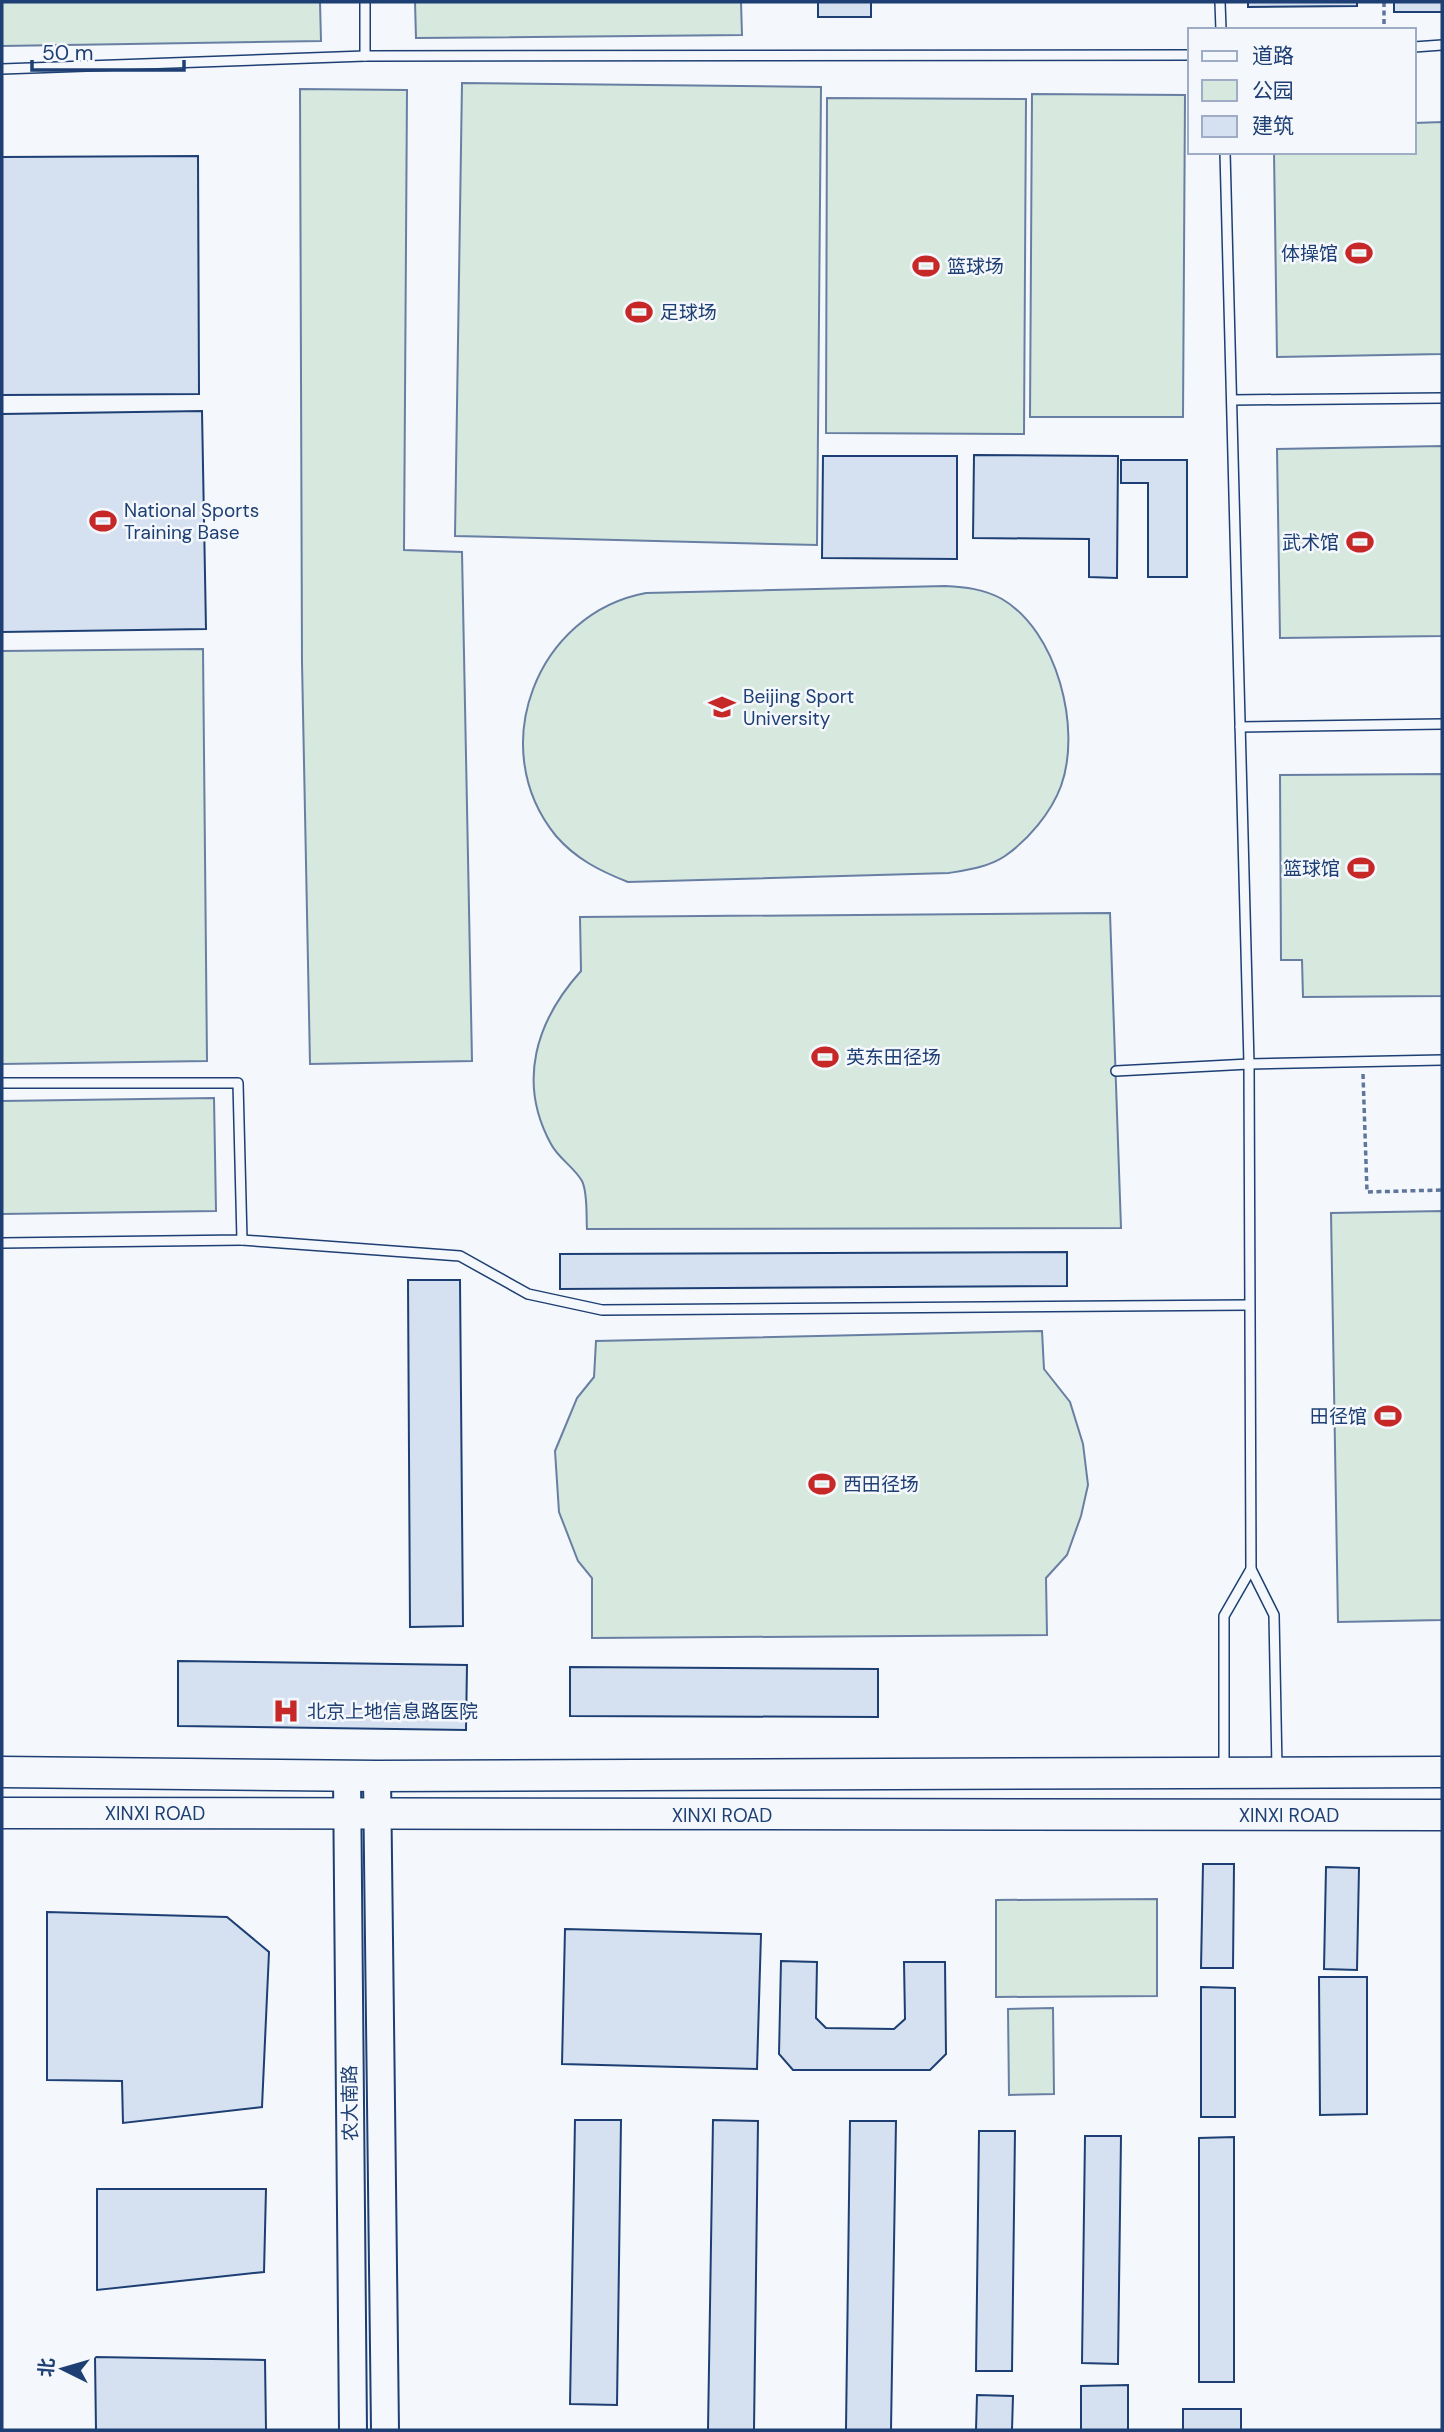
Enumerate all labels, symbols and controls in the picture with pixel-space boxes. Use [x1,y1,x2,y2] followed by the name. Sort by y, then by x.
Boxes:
[32,28,184,72] scale bar
[1188,28,1416,154] legend
[42,39,93,67] text: 50 m
[1252,42,1294,70] text: 道路
[1252,77,1294,105] text: 公园
[1252,112,1294,140] text: 建筑
[1344,238,1374,268] sports icon: 体操馆
[1281,241,1338,266] place label: 体操馆
[911,251,941,281] sports icon: 篮球场
[947,254,1004,279] place label: 篮球场
[624,297,654,327] sports icon: 足球场
[660,300,717,325] place label: 足球场
[124,498,259,545] place label: National Sports Training Base
[88,506,118,536] sports icon: National Sports Training Base
[1345,527,1375,557] sports icon: 武术馆
[1282,530,1339,555] place label: 武术馆
[743,684,854,731] place label: Beijing Sport University
[707,692,737,722] school or university icon: Beijing Sport University
[1346,853,1376,883] sports icon: 篮球馆
[1283,856,1340,881] place label: 篮球馆
[810,1042,840,1072] sports icon: 英东田径场
[846,1045,941,1070] place label: 英东田径场
[1373,1401,1403,1431] sports icon: 田径馆
[1310,1404,1367,1429] place label: 田径馆
[807,1469,837,1499] sports icon: 西田径场
[843,1472,919,1497] place label: 西田径场
[271,1696,301,1726] hospital icon: 北京上地信息路医院
[307,1699,478,1724] place label: 北京上地信息路医院
[105,1801,205,1826] street label: XINXI ROAD
[672,1803,772,1828] street label: XINXI ROAD
[1239,1803,1339,1828] street label: XINXI ROAD
[337,2065,363,2141] street label: 农大南路
[28,2334,98,2404] north arrow
[33,2357,60,2378] text: 北

